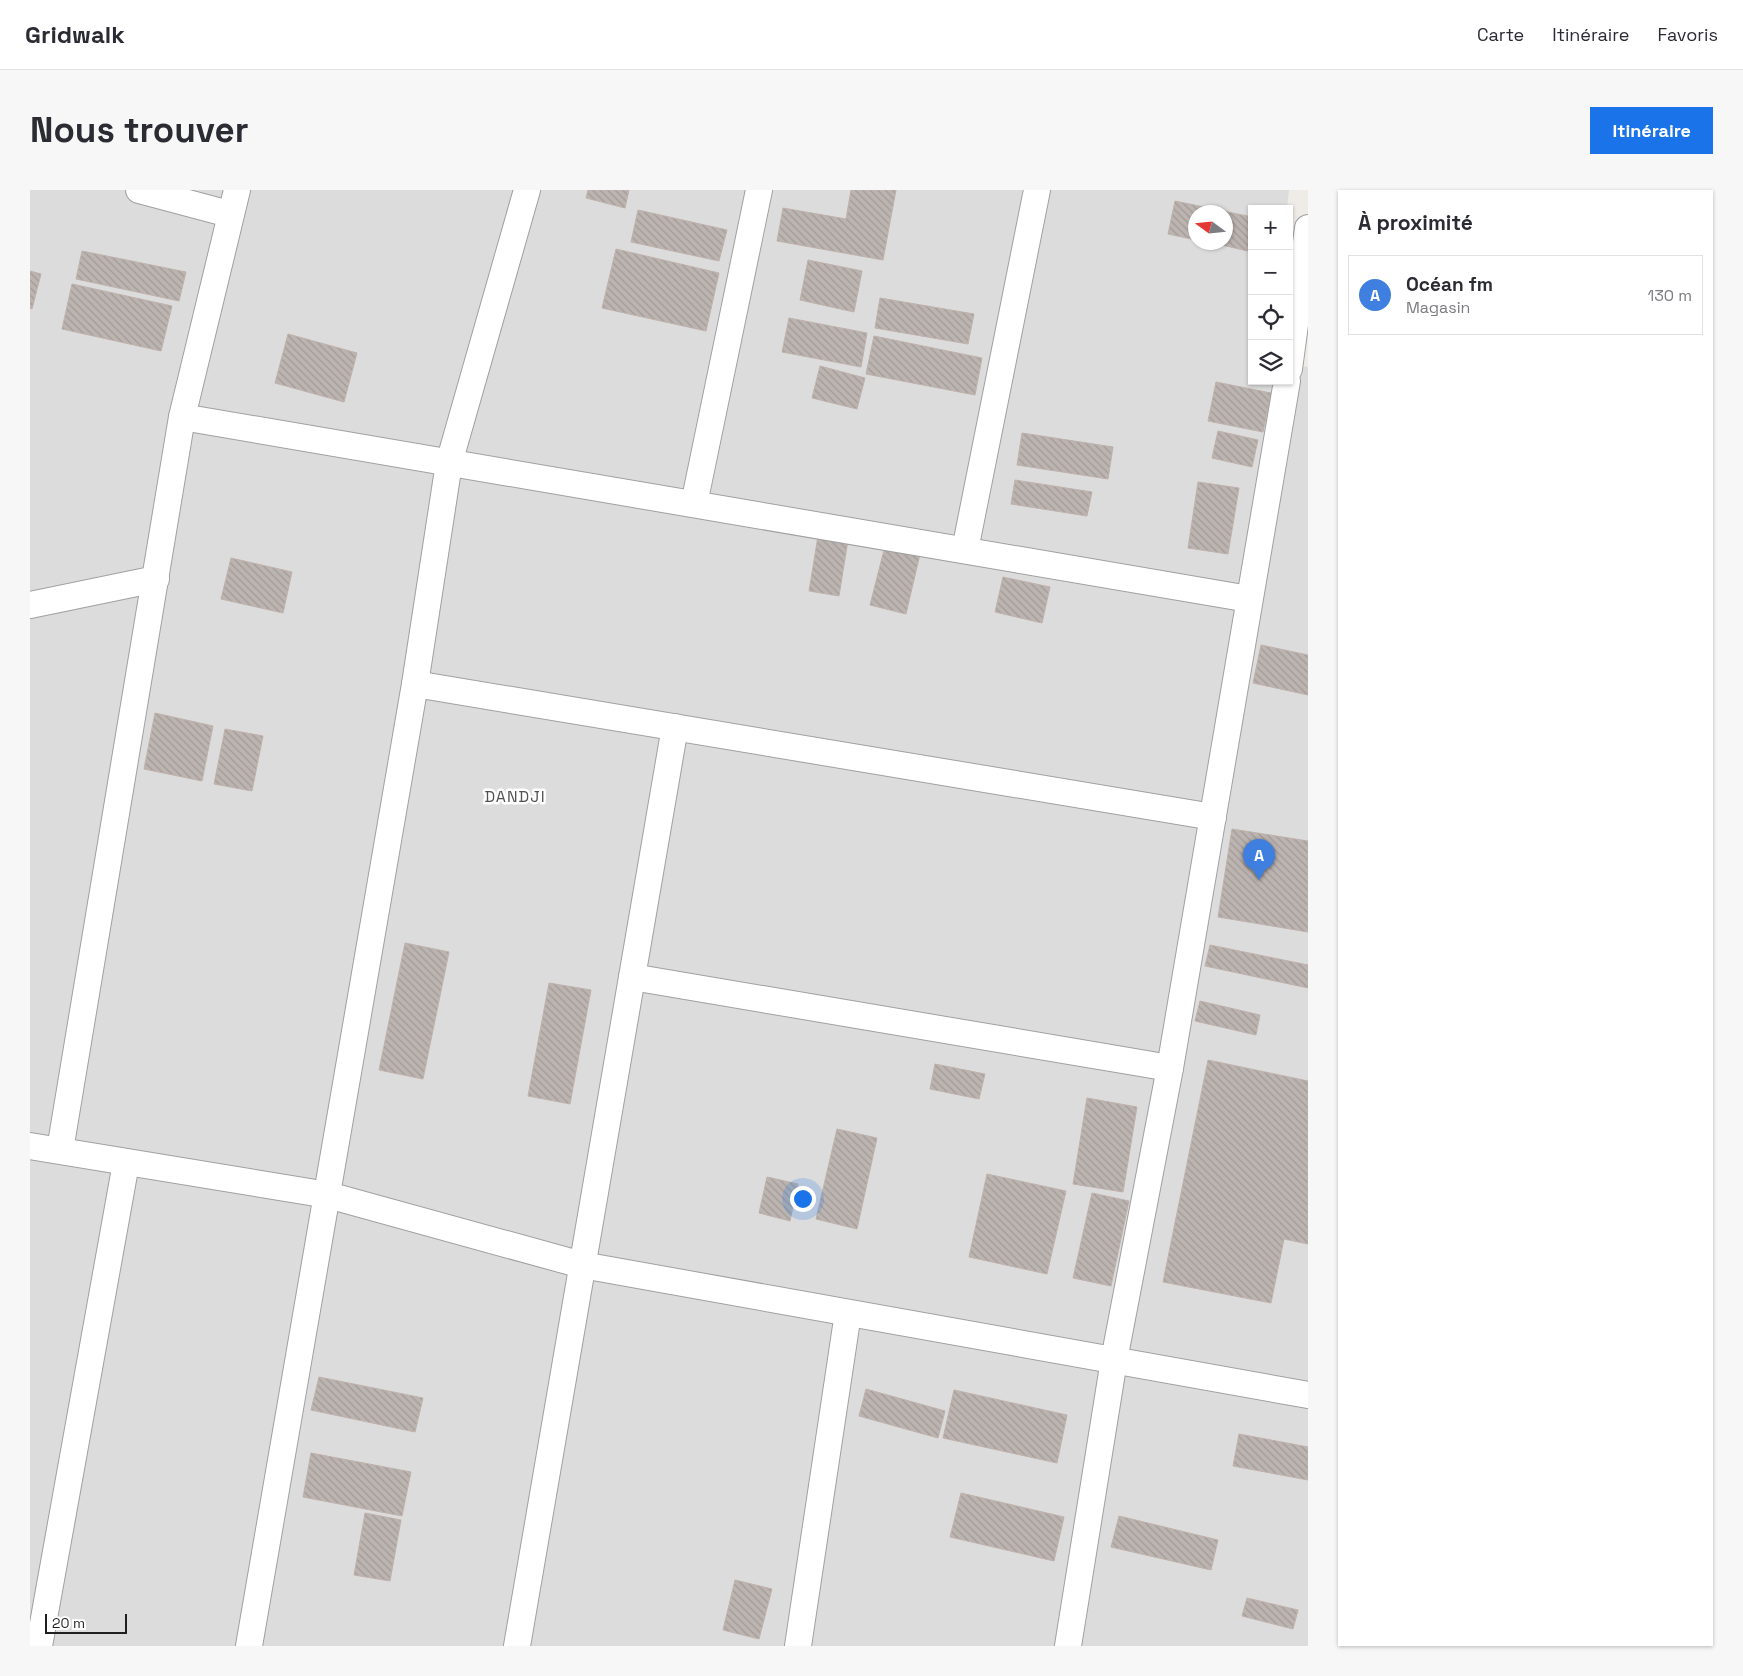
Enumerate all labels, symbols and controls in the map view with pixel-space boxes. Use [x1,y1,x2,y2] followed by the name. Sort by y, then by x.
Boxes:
[25,19,125,50] text: Gridwalk
[1477,23,1524,46] text: Carte
[1552,23,1629,46] text: Itinéraire
[1657,23,1718,46] text: Favoris
[1590,107,1713,154] button: Itinéraire
[30,108,249,152] text: Nous trouver
[1188,205,1233,250] north arrow
[1248,205,1293,385] map controls
[1248,205,1293,250] button: +
[1358,209,1473,236] text: À proximité
[1248,250,1293,295] button: −
[1406,272,1493,297] text: Océan fm
[1370,285,1380,306] text: A
[1648,285,1692,306] text: 130 m
[1248,295,1293,340] button: locate
[1406,297,1470,318] text: Magasin
[1248,340,1293,385] button: layers
[484,786,546,807] district label: DANDJI
[1243,839,1275,880] pin: A
[790,1186,816,1212] your location
[45,1611,128,1634] scale bar
[52,1614,85,1632] text: 20 m

